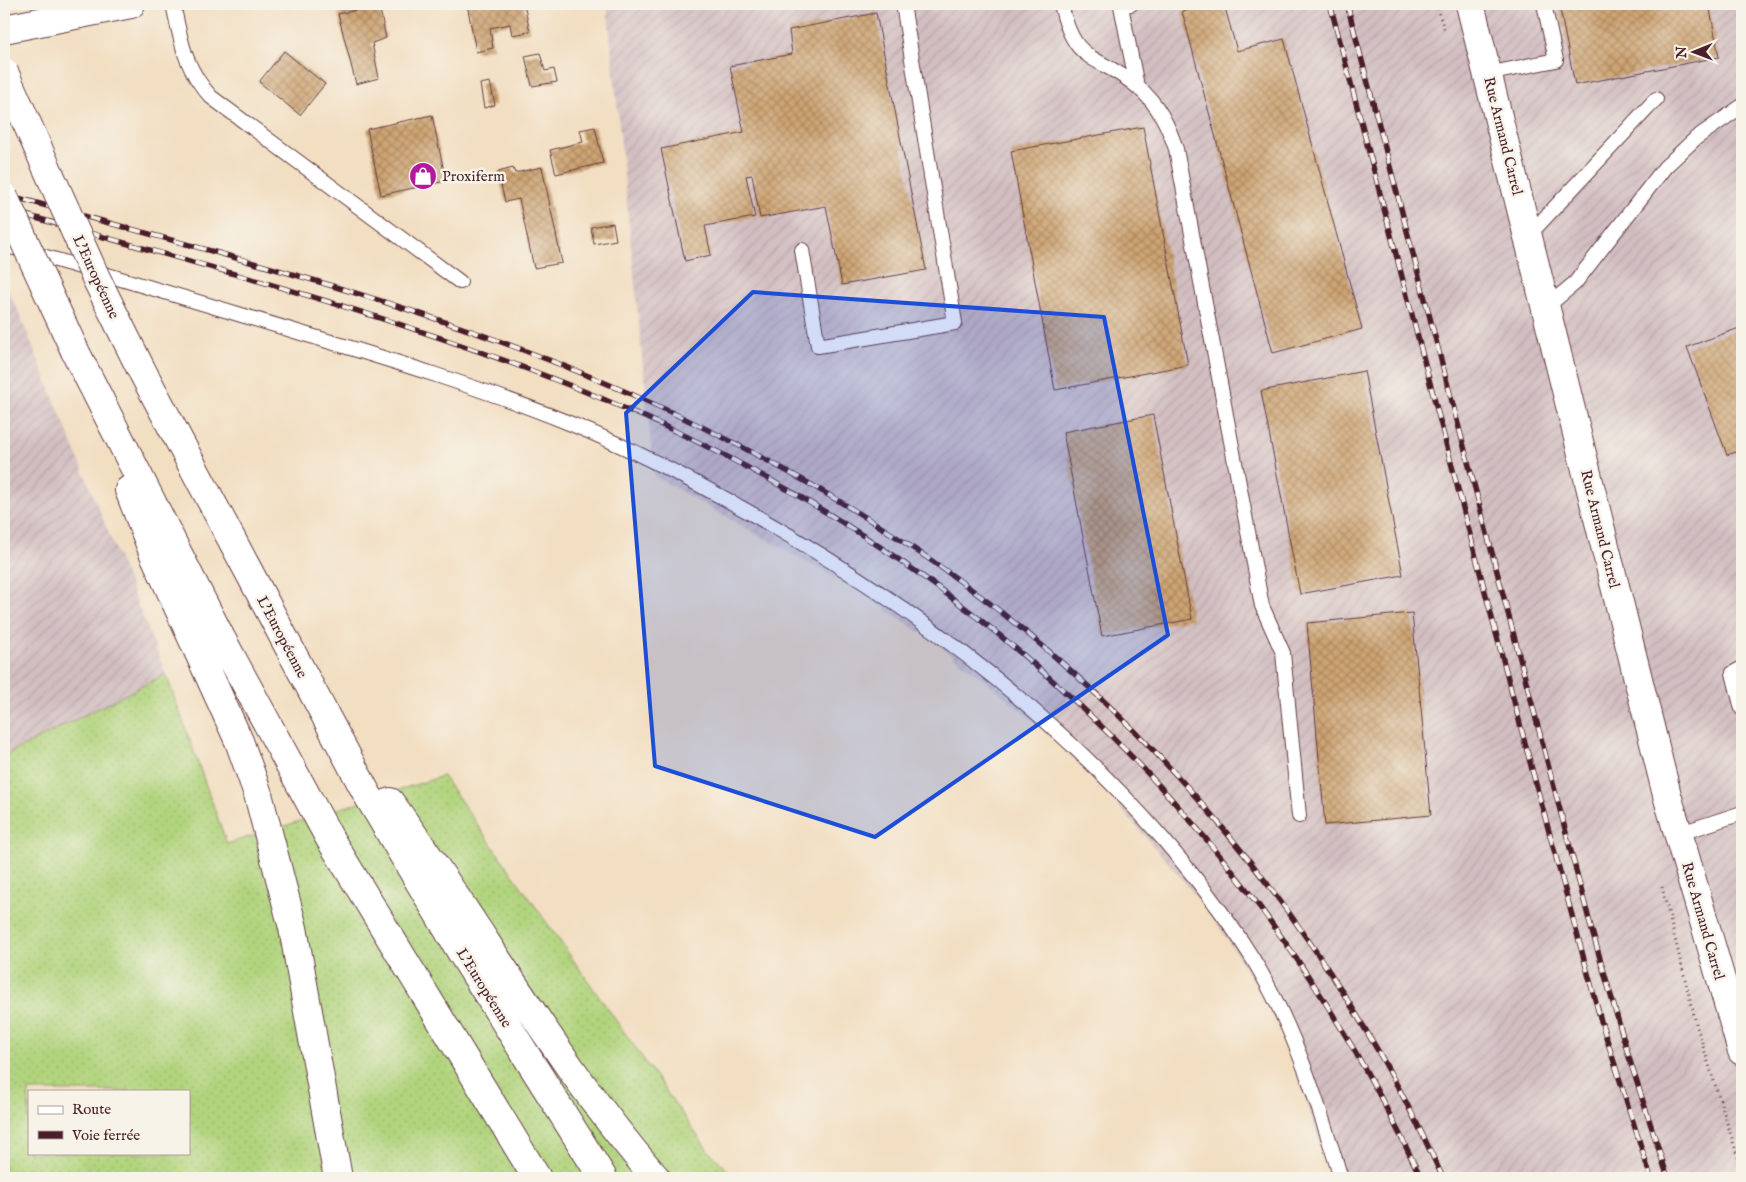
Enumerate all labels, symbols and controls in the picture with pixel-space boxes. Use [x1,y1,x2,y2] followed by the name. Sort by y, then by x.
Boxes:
[1668,28,1718,78] north arrow
[1673,46,1691,59] text: N
[1479,75,1527,198] street label: Rue Armand Carrel
[408,161,438,191] shop icon: Proxiferm
[442,167,505,186] place label: Proxiferm
[68,232,124,322] street label: L'Européenne
[1576,468,1624,591] street label: Rue Armand Carrel
[252,593,312,681] street label: L'Européenne
[1677,860,1729,983] street label: Rue Armand Carrel
[452,945,516,1031] street label: L'Européenne
[28,1090,190,1154] legend
[72,1100,111,1119] text: Route
[71,1126,140,1145] text: Voie ferrée

